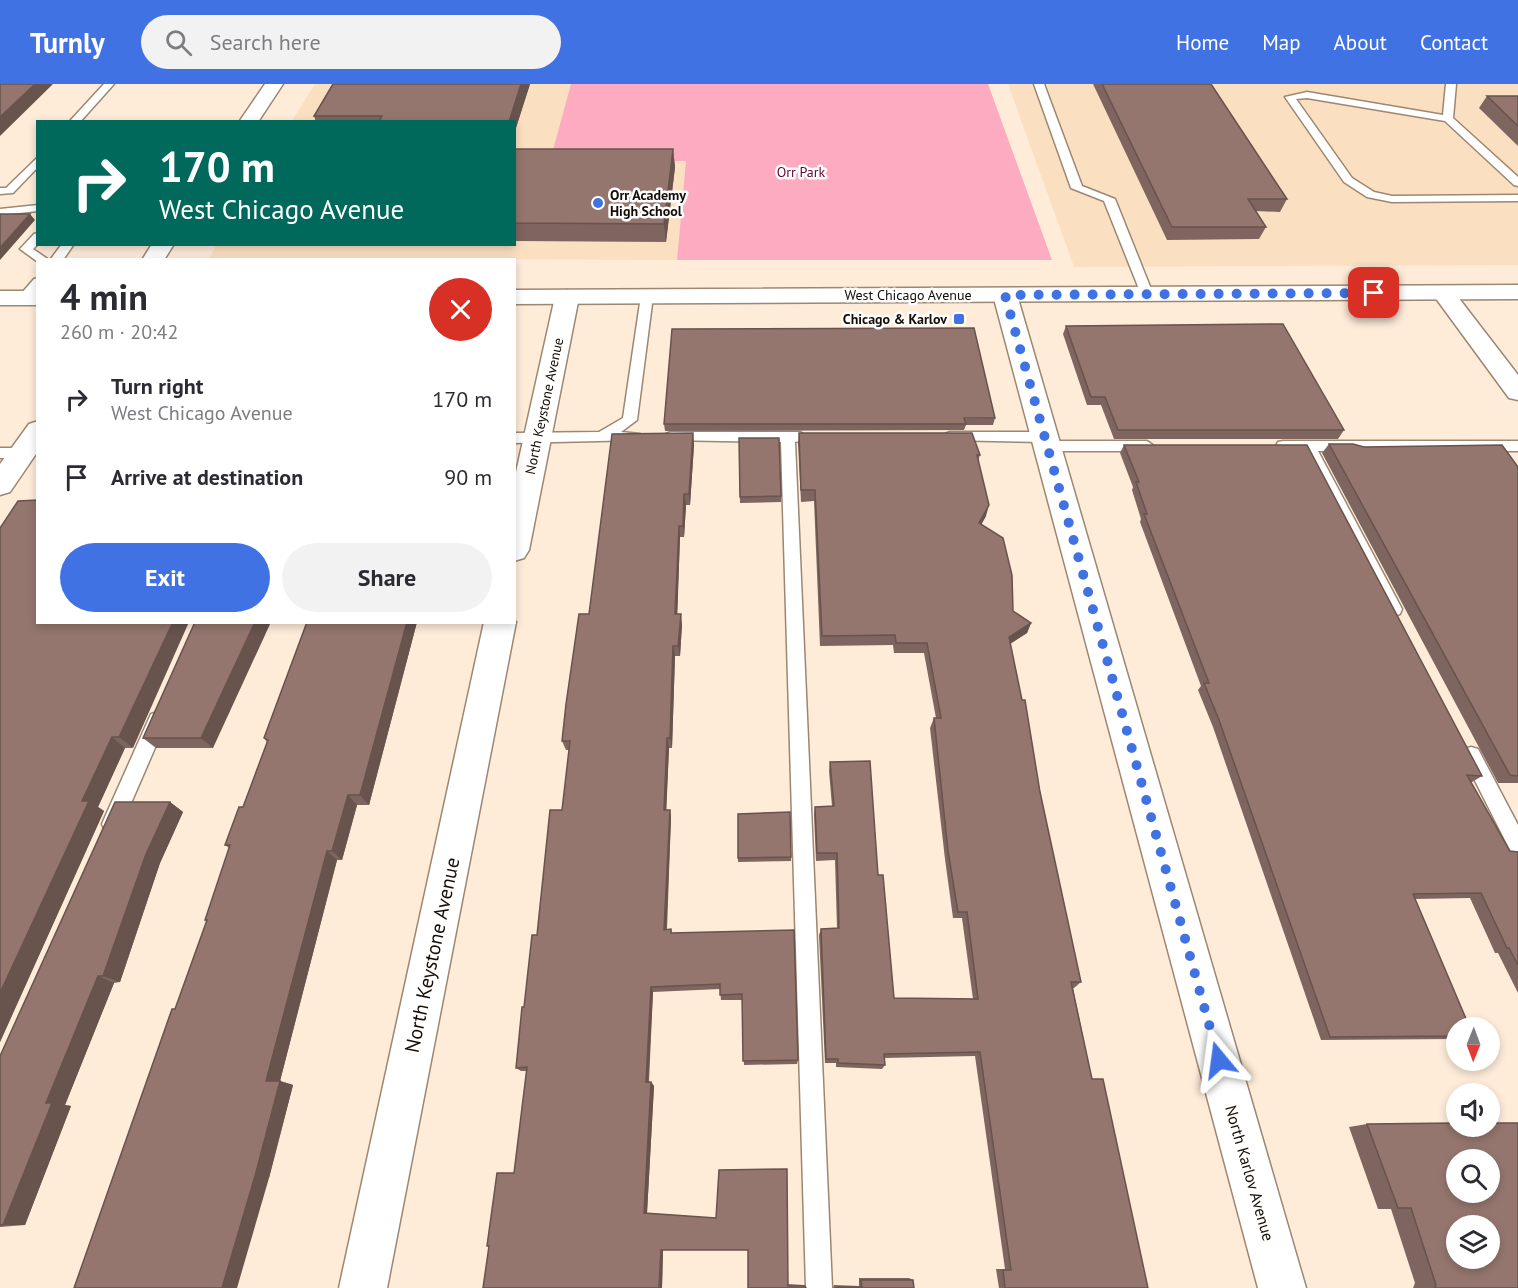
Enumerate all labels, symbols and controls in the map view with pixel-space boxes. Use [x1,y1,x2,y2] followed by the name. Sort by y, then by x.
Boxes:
[141,15,561,69] search box
[30,24,105,61] text: Turnly
[162,26,195,59] icon: search
[210,28,321,56] text: Search here
[1176,29,1229,56] text: Home
[1262,29,1301,56] text: Map
[1334,29,1387,56] text: About
[1420,29,1488,56] text: Contact
[159,139,275,194] text: 170 m
[60,144,138,222] icon: right
[777,163,826,181] park label: Orr Park
[610,186,686,220] place label: Orr Academy High School
[159,192,404,226] text: West Chicago Avenue
[591,196,605,210] marker: Orr Academy High School
[1348,267,1399,318] pin
[60,273,148,320] text: 4 min
[1357,276,1390,309] icon: arrive
[429,278,492,341] button: close
[844,286,972,304] street label: West Chicago Avenue
[843,310,947,328] place label: Chicago & Karlov
[952,312,966,326] marker: Chicago & Karlov
[60,319,178,345] text: 260 m · 20:42
[521,336,567,476] street label: North Keystone Avenue
[111,372,203,400] text: Turn right
[60,383,93,416] icon: right
[432,385,492,413] text: 170 m
[111,400,293,426] text: West Chicago Avenue
[60,461,93,494] icon: arrive
[111,463,303,491] text: Arrive at destination
[444,463,492,491] text: 90 m
[60,543,270,612] button: Exit
[282,543,492,612] button: Share
[399,855,465,1055] street label: North Keystone Avenue
[1446,1017,1500,1071] north arrow
[1446,1017,1500,1269] map controls
[1187,1028,1251,1092] position arrow
[1446,1083,1500,1137] button: sound
[1221,1103,1279,1243] street label: North Karlov Avenue
[1446,1149,1500,1203] button: search
[1446,1215,1500,1269] button: layers

